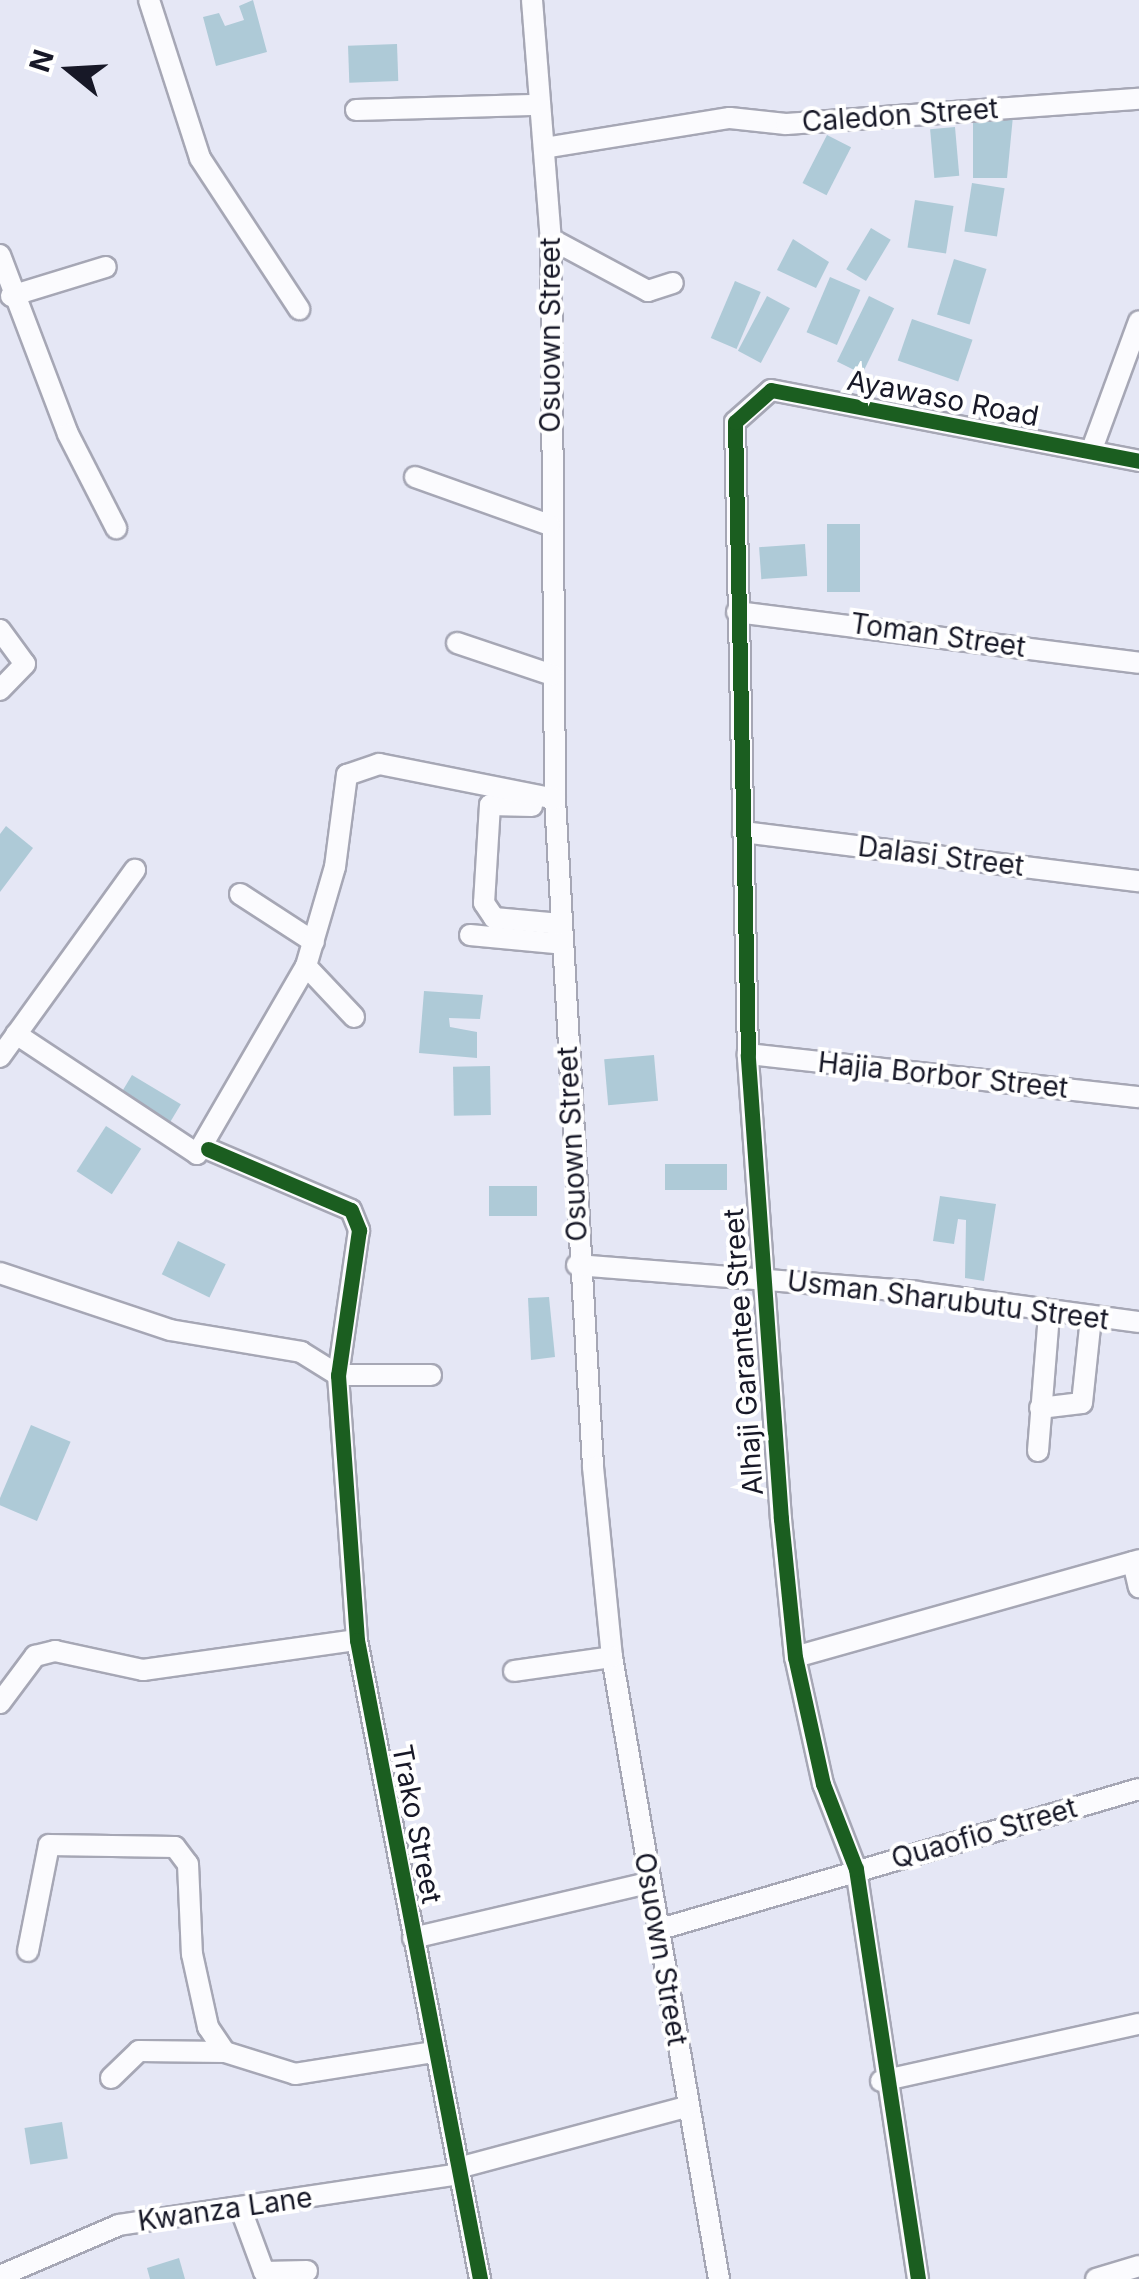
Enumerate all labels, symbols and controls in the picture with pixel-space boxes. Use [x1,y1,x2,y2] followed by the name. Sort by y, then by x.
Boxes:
[20,20,120,120] north arrow
[22,45,61,76] text: N
[801,91,999,139] street label: Caledon Street
[533,237,567,433] street label: Osuown Street
[844,363,1042,433] street label: Ayawaso Road
[848,606,1028,664] street label: Toman Street
[856,829,1026,883] street label: Dalasi Street
[816,1045,1070,1105] street label: Hajia Borbor Street
[550,1046,594,1242] street label: Osuown Street
[716,1207,770,1497] street label: Alhaji Garantee Street
[785,1264,1111,1336] street label: Usman Sharubutu Street
[385,1742,449,1906] street label: Trako Street
[887,1790,1081,1876] street label: Quaofio Street
[627,1850,695,2048] street label: Osuown Street
[136,2180,314,2238] street label: Kwanza Lane

